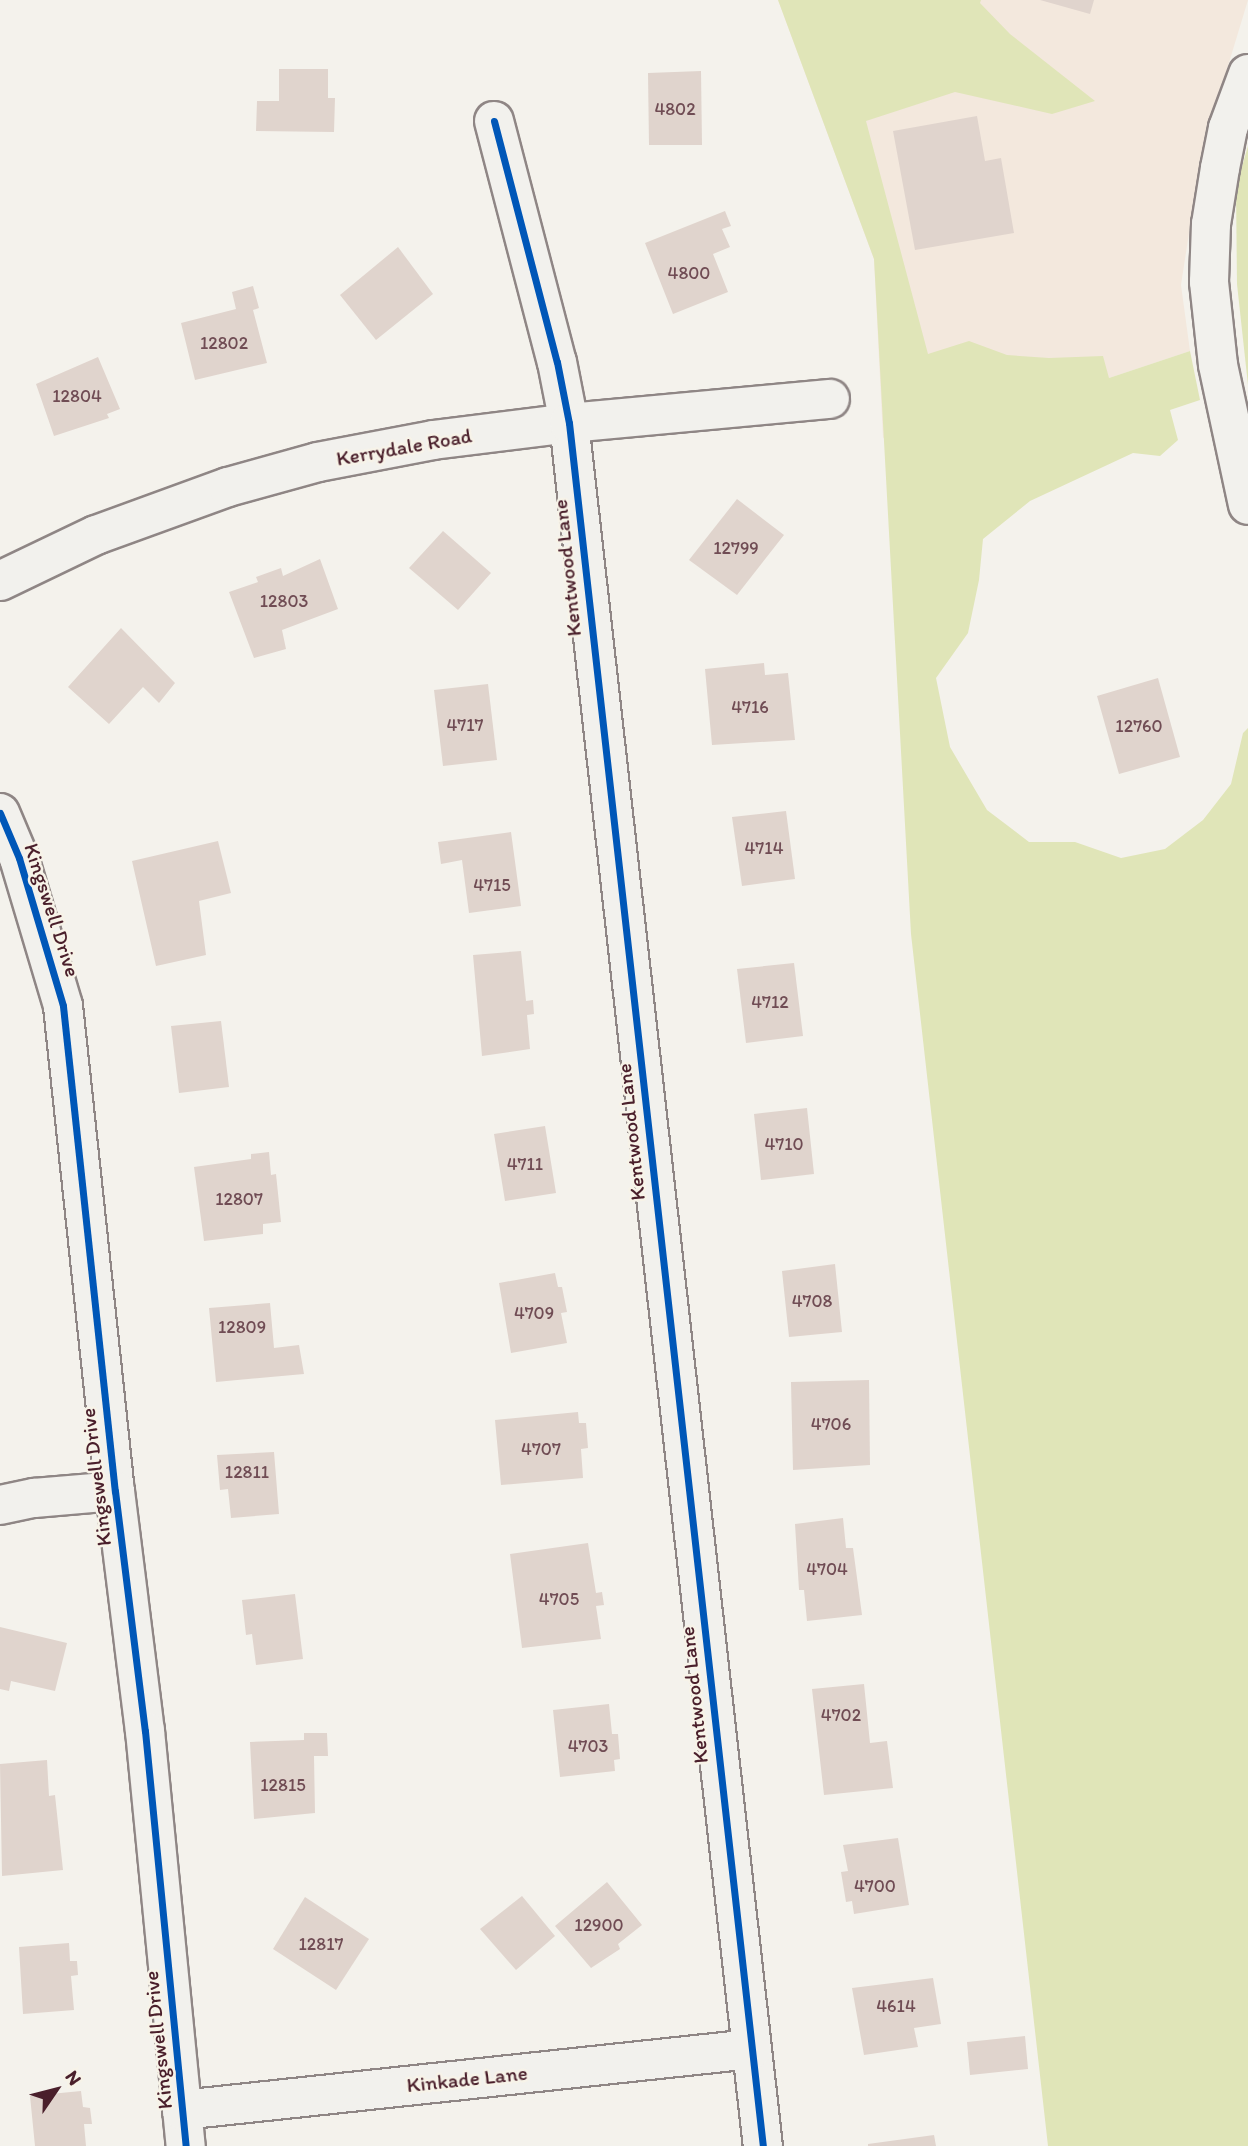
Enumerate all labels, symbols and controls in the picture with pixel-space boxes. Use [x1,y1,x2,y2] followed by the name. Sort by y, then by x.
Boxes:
[654,98,696,120] house number: 4802
[668,262,710,284] house number: 4800
[200,332,248,354] house number: 12802
[52,385,102,407] house number: 12804
[334,423,474,471] street label: Kerrydale Road
[547,498,587,638] street label: Kentwood Lane
[713,537,759,559] house number: 12799
[260,590,308,612] house number: 12803
[731,696,769,718] house number: 4716
[446,714,484,736] house number: 4717
[1115,715,1163,737] house number: 12760
[745,837,783,859] house number: 4714
[19,840,85,980] street label: Kingswell Drive
[473,874,511,896] house number: 4715
[751,991,789,1013] house number: 4712
[611,1062,651,1202] street label: Kentwood Lane
[764,1133,804,1155] house number: 4710
[507,1153,543,1175] house number: 4711
[215,1188,263,1210] house number: 12807
[792,1290,832,1312] house number: 4708
[514,1302,554,1324] house number: 4709
[218,1316,266,1338] house number: 12809
[75,1406,117,1548] street label: Kingswell Drive
[811,1413,851,1435] house number: 4706
[521,1438,561,1460] house number: 4707
[225,1461,269,1483] house number: 12811
[806,1558,848,1580] house number: 4704
[539,1588,579,1610] house number: 4705
[674,1625,714,1765] street label: Kentwood Lane
[821,1704,861,1726] house number: 4702
[568,1735,608,1757] house number: 4703
[260,1774,306,1796] house number: 12815
[854,1875,896,1897] house number: 4700
[574,1914,624,1936] house number: 12900
[299,1933,343,1955] house number: 12817
[138,1970,178,2110] street label: Kingswell Drive
[876,1995,916,2017] house number: 4614
[21,2055,91,2125] north arrow
[405,2060,529,2098] street label: Kinkade Lane
[61,2066,87,2090] text: N

